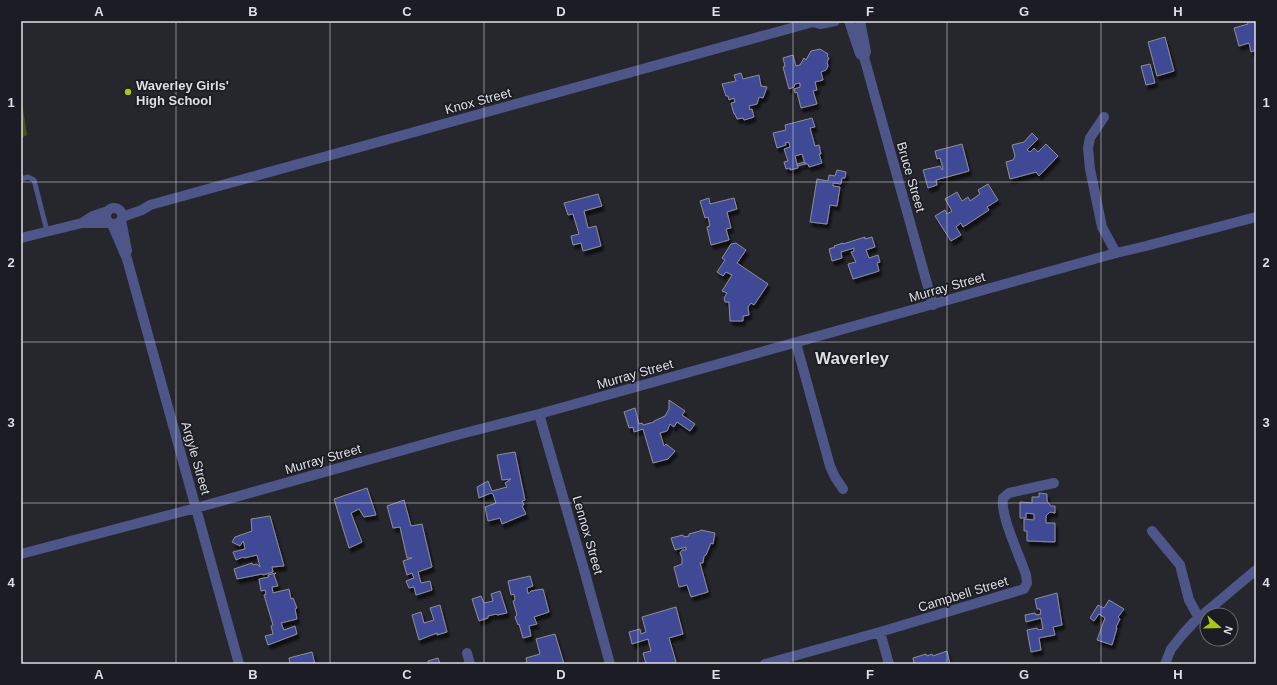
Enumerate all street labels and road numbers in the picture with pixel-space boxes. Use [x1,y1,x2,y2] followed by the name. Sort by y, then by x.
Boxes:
[443,85,513,117] street label: Knox Street
[894,140,928,214] street label: Bruce Street
[907,269,987,305] street label: Murray Street
[595,356,675,392] street label: Murray Street
[178,420,214,497] street label: Argyle Street
[283,441,363,477] street label: Murray Street
[570,494,606,576] street label: Lennox Street
[916,573,1010,615] street label: Campbell Street

